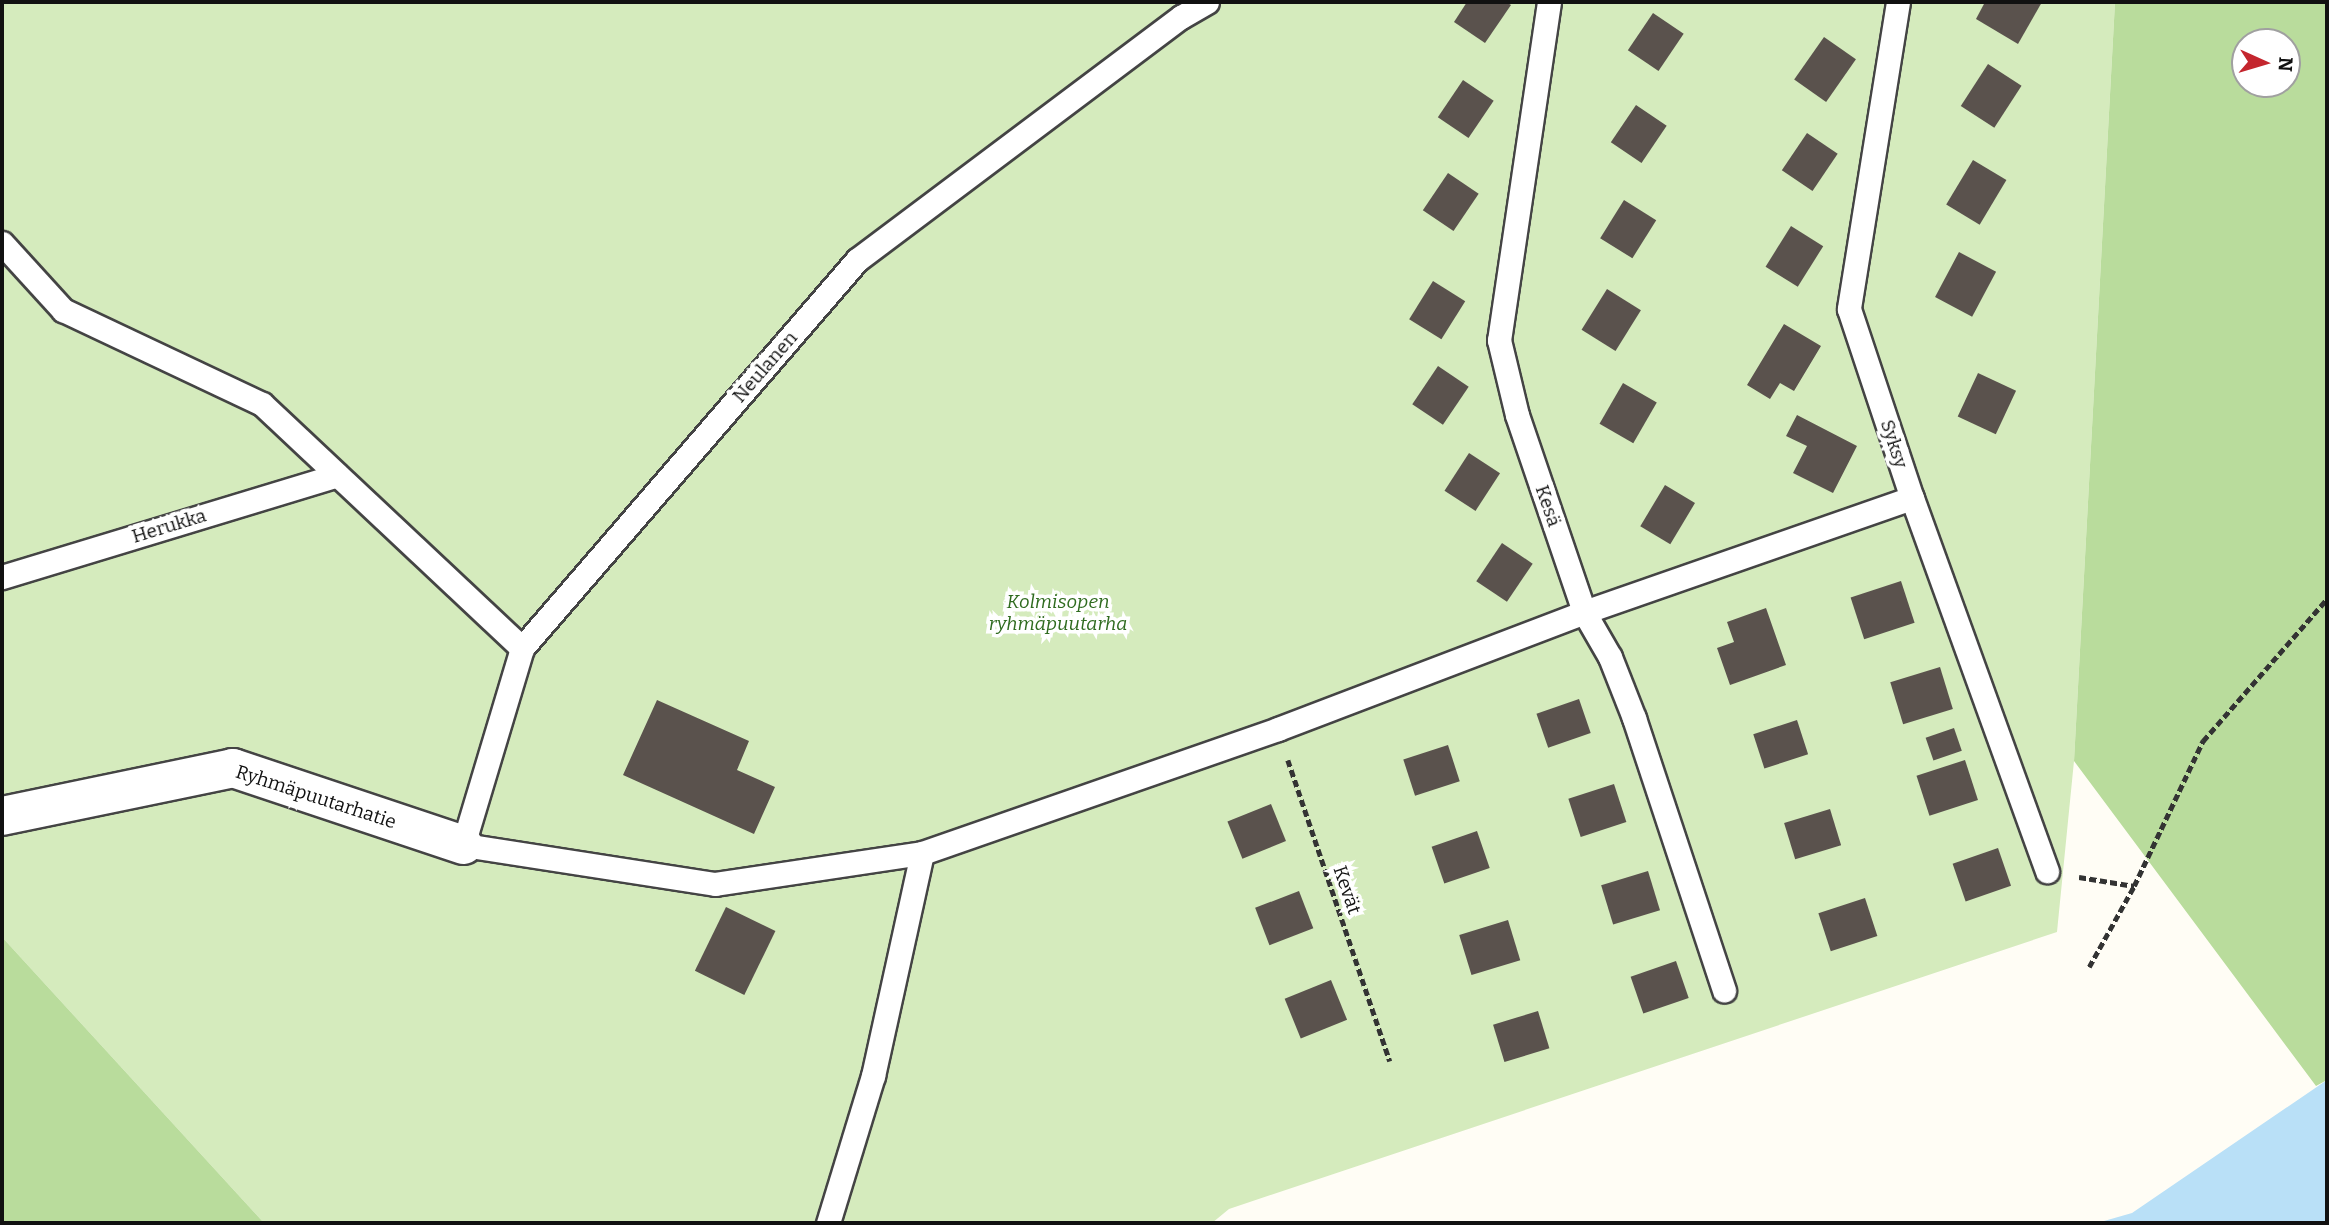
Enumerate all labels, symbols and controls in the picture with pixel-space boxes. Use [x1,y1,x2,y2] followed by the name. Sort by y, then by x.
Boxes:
[2231,28,2301,98] north arrow
[2273,56,2297,72] text: N
[728,327,802,407] street label: Neulanen
[1876,417,1912,471] street label: Syksy
[1530,482,1566,530] street label: Kesä
[129,504,209,548] street label: Herukka
[989,591,1127,635] park label: Kolmisopen ryhmäpuutarha
[233,760,399,834] street label: Ryhmäpuutarhatie
[1328,863,1366,917] street label: Kevät

